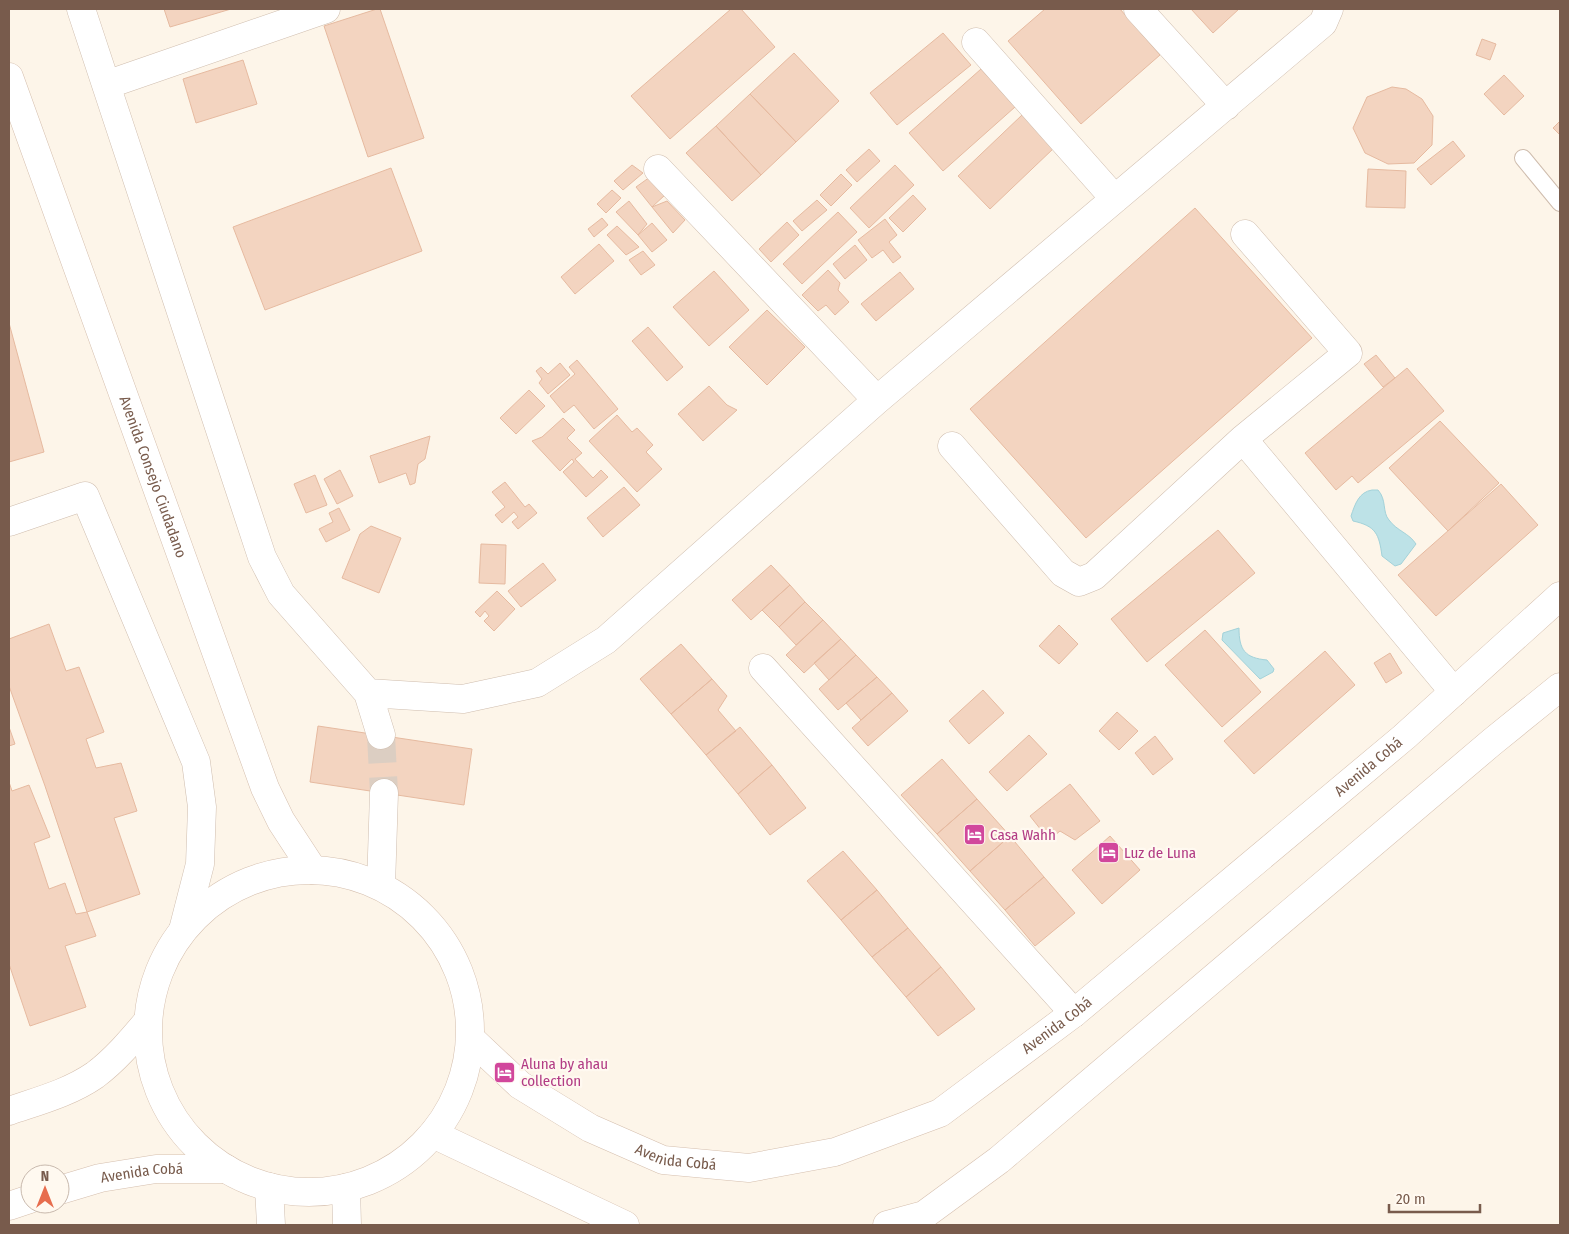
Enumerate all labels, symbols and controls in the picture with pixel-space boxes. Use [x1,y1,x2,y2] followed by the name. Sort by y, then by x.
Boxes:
[116,394,190,560] street label: Avenida Consejo Ciudadano
[1331,733,1406,800] street label: Avenida Cobá
[962,823,986,847] hotel icon: Casa Wahh
[990,826,1056,844] place label: Casa Wahh
[1096,841,1120,865] hotel icon: Luz de Luna
[1124,844,1196,862] place label: Luz de Luna
[1018,993,1095,1058] street label: Avenida Cobá
[521,1055,608,1090] place label: Aluna by ahau collection
[493,1061,517,1085] hotel icon: Aluna by ahau collection
[632,1140,717,1174] street label: Avenida Cobá
[99,1160,183,1187] street label: Avenida Cobá
[20,1164,70,1214] north arrow
[41,1168,49,1185] text: N
[1389,1182,1480,1214] scale bar
[1396,1190,1426,1208] text: 20 m

